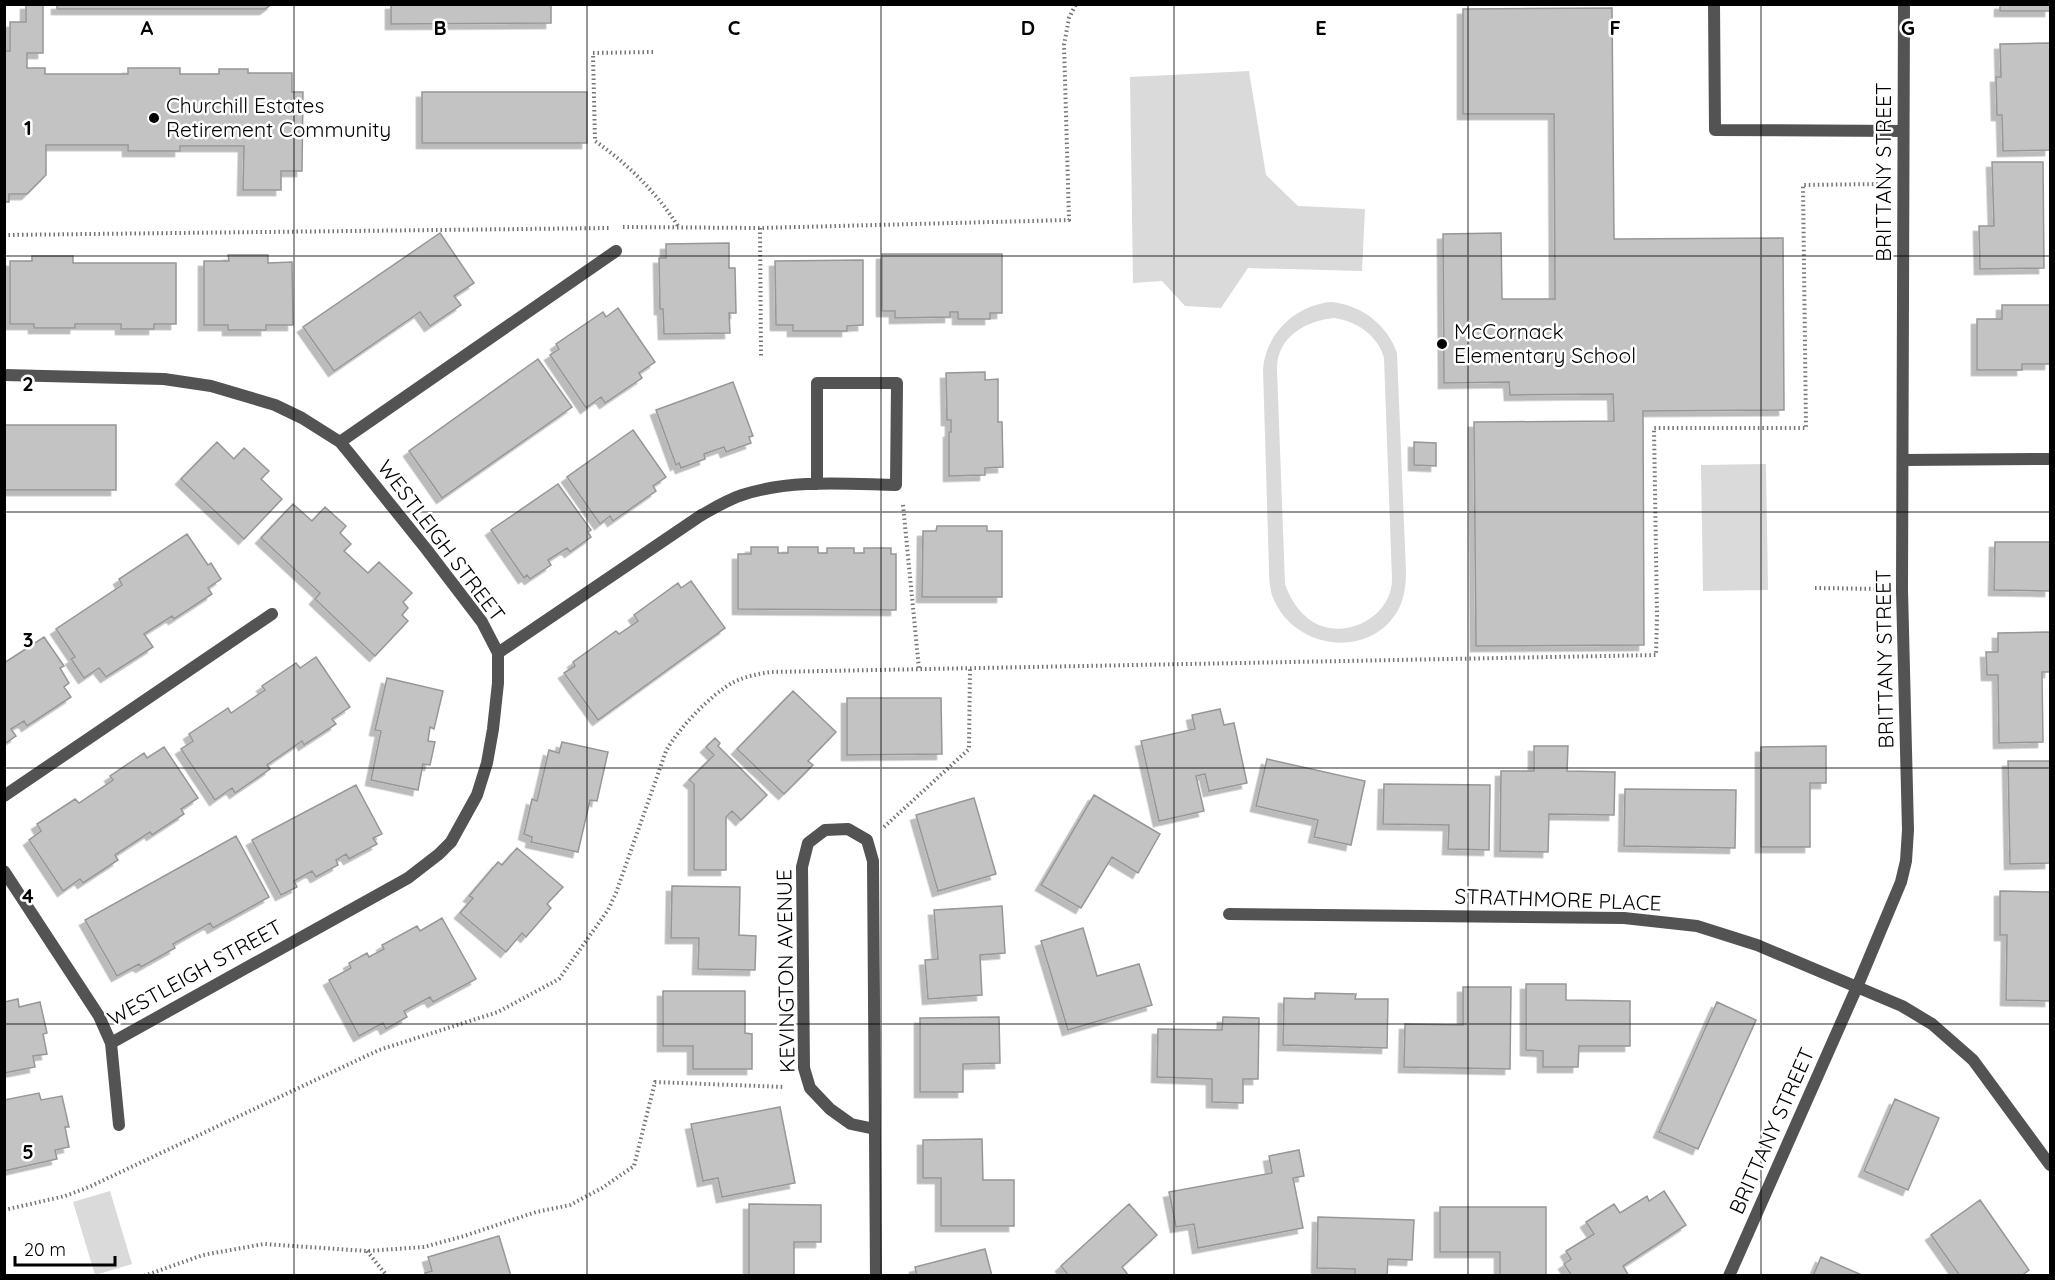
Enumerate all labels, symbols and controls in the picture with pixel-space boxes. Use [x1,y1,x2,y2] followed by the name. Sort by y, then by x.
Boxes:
[141,15,154,40] text: A
[433,15,447,40] text: B
[728,15,741,40] text: C
[1021,15,1035,40] text: D
[1315,15,1327,40] text: E
[1609,15,1621,40] text: F
[1901,15,1915,40] text: G
[1870,82,1896,262] street label: BRITTANY STREET
[166,92,391,142] place label: Churchill Estates Retirement Community
[147,111,161,125] marker: Churchill Estates Retirement Community
[24,115,32,140] text: 1
[1454,318,1636,368] place label: McCornack Elementary School
[1435,337,1449,351] marker: McCornack Elementary School
[22,371,34,396] text: 2
[373,454,511,626] street label: WESTLEIGH STREET
[1869,569,1899,749] street label: BRITTANY STREET
[23,627,33,652] text: 3
[770,869,800,1073] street label: KEVINGTON AVENUE
[1454,882,1662,916] street label: STRATHMORE PLACE
[22,883,34,908] text: 4
[103,913,286,1031] street label: WESTLEIGH STREET
[1723,1043,1819,1218] street label: BRITTANY STREET
[22,1139,34,1164] text: 5
[15,1229,116,1267] scale bar
[24,1238,66,1261] text: 20 m

